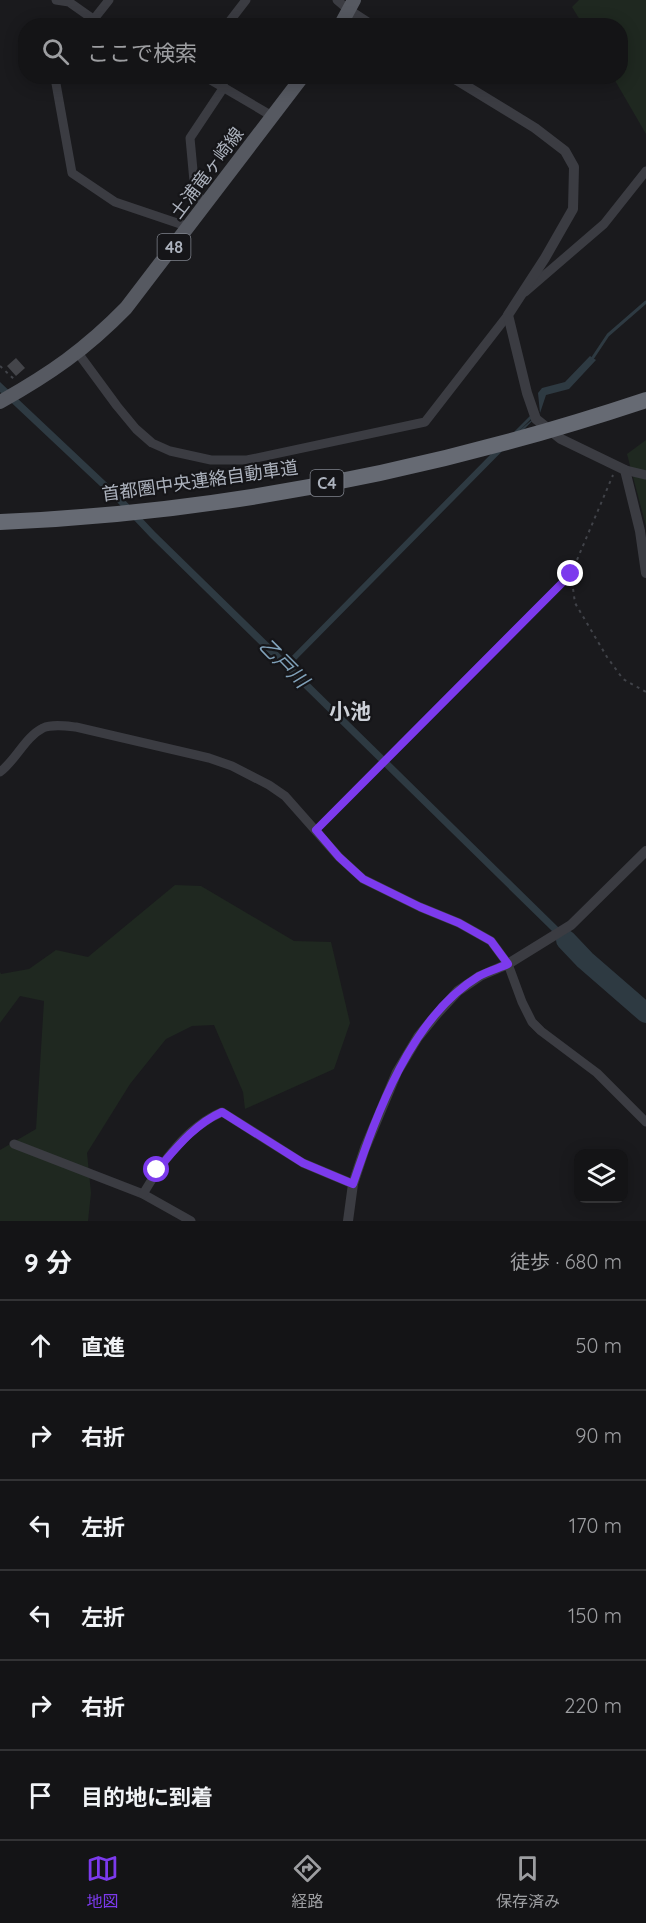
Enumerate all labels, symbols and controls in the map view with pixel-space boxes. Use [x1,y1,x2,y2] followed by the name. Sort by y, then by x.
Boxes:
[18,18,628,84] search box
[39,35,72,68] icon: search
[87,39,197,67] text: ここで検索
[165,123,248,223] street label: 土浦竜ヶ崎線
[158,234,190,260] road number: 48
[100,455,300,506] street label: 首都圏中央連絡自動車道
[310,470,344,496] road number: C4
[557,560,583,586] route end
[254,633,316,694] water label: 乙戸川
[329,698,371,724] district label: 小池
[574,1149,628,1203] map controls
[574,1149,628,1203] button: layers
[143,1156,169,1182] route start
[24,1246,72,1279] text: 9 分
[510,1249,622,1274] text: 徒歩 · 680 m
[24,1329,57,1362] icon: ahead
[81,1333,125,1361] text: 直進
[576,1333,622,1358] text: 50 m
[24,1419,57,1452] icon: right
[81,1423,125,1451] text: 右折
[575,1423,622,1448] text: 90 m
[24,1509,57,1542] icon: left
[81,1513,125,1541] text: 左折
[569,1513,622,1538] text: 170 m
[24,1599,57,1632] icon: left
[81,1603,125,1631] text: 左折
[568,1603,622,1628] text: 150 m
[24,1689,57,1722] icon: right
[81,1693,125,1721] text: 右折
[564,1693,622,1718] text: 220 m
[24,1779,57,1812] icon: arrive
[81,1783,213,1811] text: 目的地に到着
[86,1852,119,1912] tab: 地図
[291,1852,324,1912] tab: 経路
[496,1852,560,1912] tab: 保存済み

